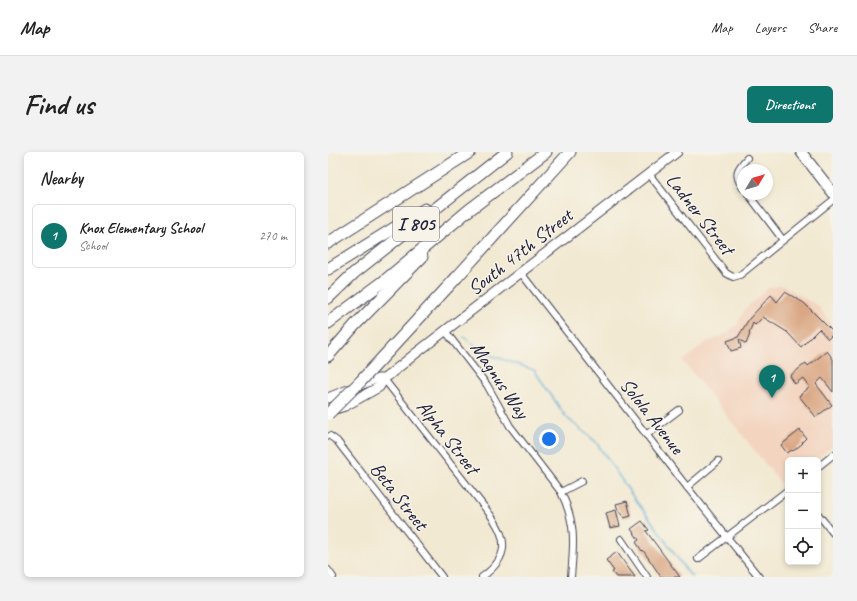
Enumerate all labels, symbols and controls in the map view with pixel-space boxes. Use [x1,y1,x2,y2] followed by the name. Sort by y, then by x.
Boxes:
[20,16,50,40] text: Map
[711,19,733,36] text: Map
[755,19,786,36] text: Layers
[808,19,837,36] text: Share
[747,86,833,123] button: Directions
[24,87,94,122] text: Find us
[737,164,773,200] north arrow
[40,168,83,189] text: Nearby
[661,168,742,262] street label: Ladner Street
[463,202,579,301] street label: South 47th Street
[393,207,439,241] road number: I 805
[79,219,203,238] text: Knox Elementary School
[51,228,57,244] text: 1
[259,228,287,244] text: 270 m
[79,238,107,254] text: School
[465,337,536,425] street label: Magnus Way
[759,365,785,398] pin: 1
[615,373,690,460] street label: Solola Avenue
[411,395,487,482] street label: Alpha Street
[539,429,559,449] your location
[365,457,435,537] street label: Beta Street
[785,457,821,565] map controls
[785,457,821,493] button: +
[785,493,821,529] button: −
[785,529,821,565] button: locate

